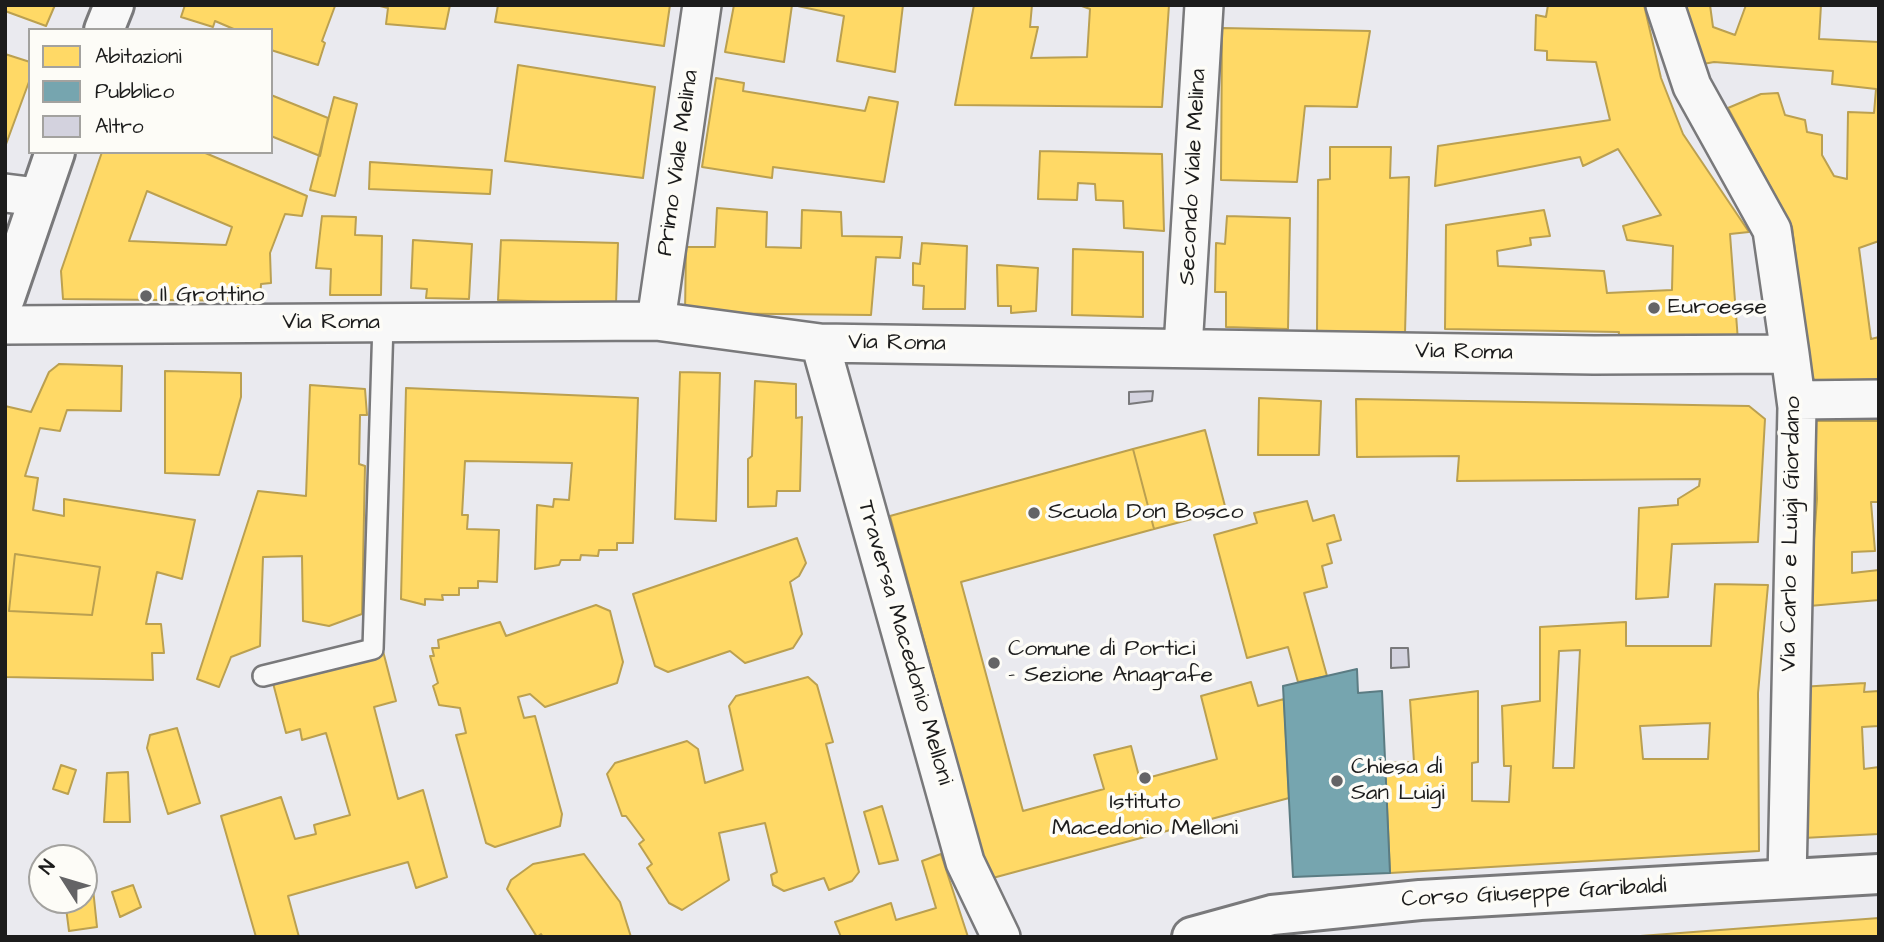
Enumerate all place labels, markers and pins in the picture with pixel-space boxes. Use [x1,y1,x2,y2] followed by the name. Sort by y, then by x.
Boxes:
[160,282,264,310] place label: Il Grottino
[138,288,154,304] marker: Il Grottino
[1668,294,1767,322] place label: Euroesse
[1646,300,1662,316] marker: Euroesse
[1048,499,1243,527] place label: Scuola Don Bosco
[1026,505,1042,521] marker: Scuola Don Bosco
[1008,636,1213,690] place label: Comune di Portici - Sezione Anagrafe
[986,655,1002,671] marker: Comune di Portici - Sezione Anagrafe
[1351,754,1445,808] place label: Chiesa di San Luigi
[1137,770,1153,786] marker: Istituto Macedonio Melloni
[1329,773,1345,789] marker: Chiesa di San Luigi
[1052,789,1238,843] place label: Istituto Macedonio Melloni

